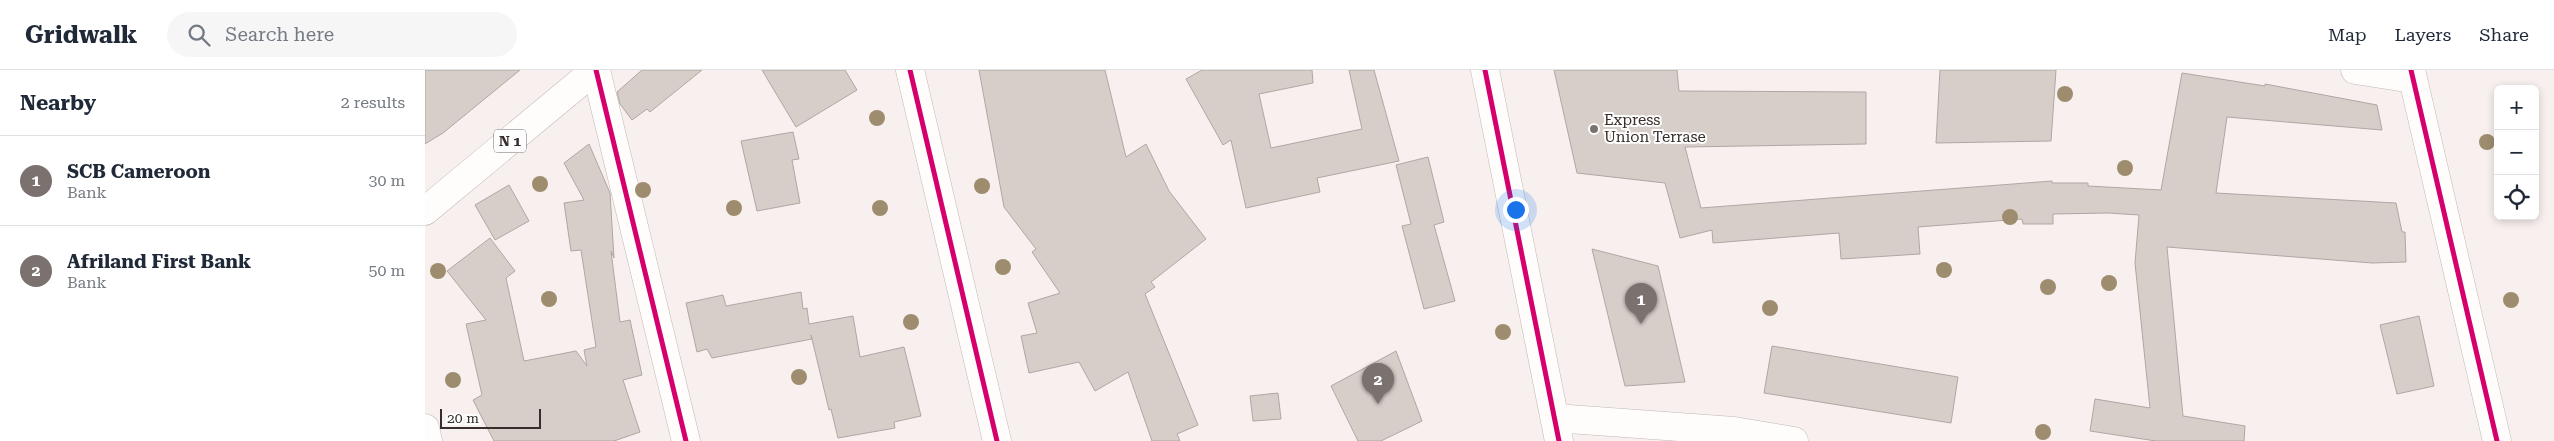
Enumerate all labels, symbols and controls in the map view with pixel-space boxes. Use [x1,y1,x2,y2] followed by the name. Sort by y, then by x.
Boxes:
[167,12,517,57] search box
[25,21,137,49] text: Gridwalk
[185,21,213,49] icon: search
[225,23,334,46] text: Search here
[2328,24,2367,45] text: Map
[2395,24,2451,45] text: Layers
[2479,24,2529,45] text: Share
[2494,85,2539,220] map controls
[2494,85,2539,130] button: +
[20,91,96,115] text: Nearby
[341,93,405,112] text: 2 results
[1604,111,1706,146] place label: Express Union Terrase
[1588,123,1600,135] marker: Express Union Terrase
[494,129,526,152] road number: N 1
[2494,130,2539,175] button: −
[67,160,211,183] text: SCB Cameroon
[32,171,40,190] text: 1
[368,171,405,190] text: 30 m
[2494,175,2539,220] button: locate
[67,183,107,202] text: Bank
[1503,197,1529,223] your location
[67,250,251,273] text: Afriland First Bank
[32,261,40,280] text: 2
[368,261,405,280] text: 50 m
[67,273,107,292] text: Bank
[1625,283,1657,324] pin: 1
[1362,363,1394,404] pin: 2
[440,406,541,429] scale bar
[447,410,479,426] text: 20 m

